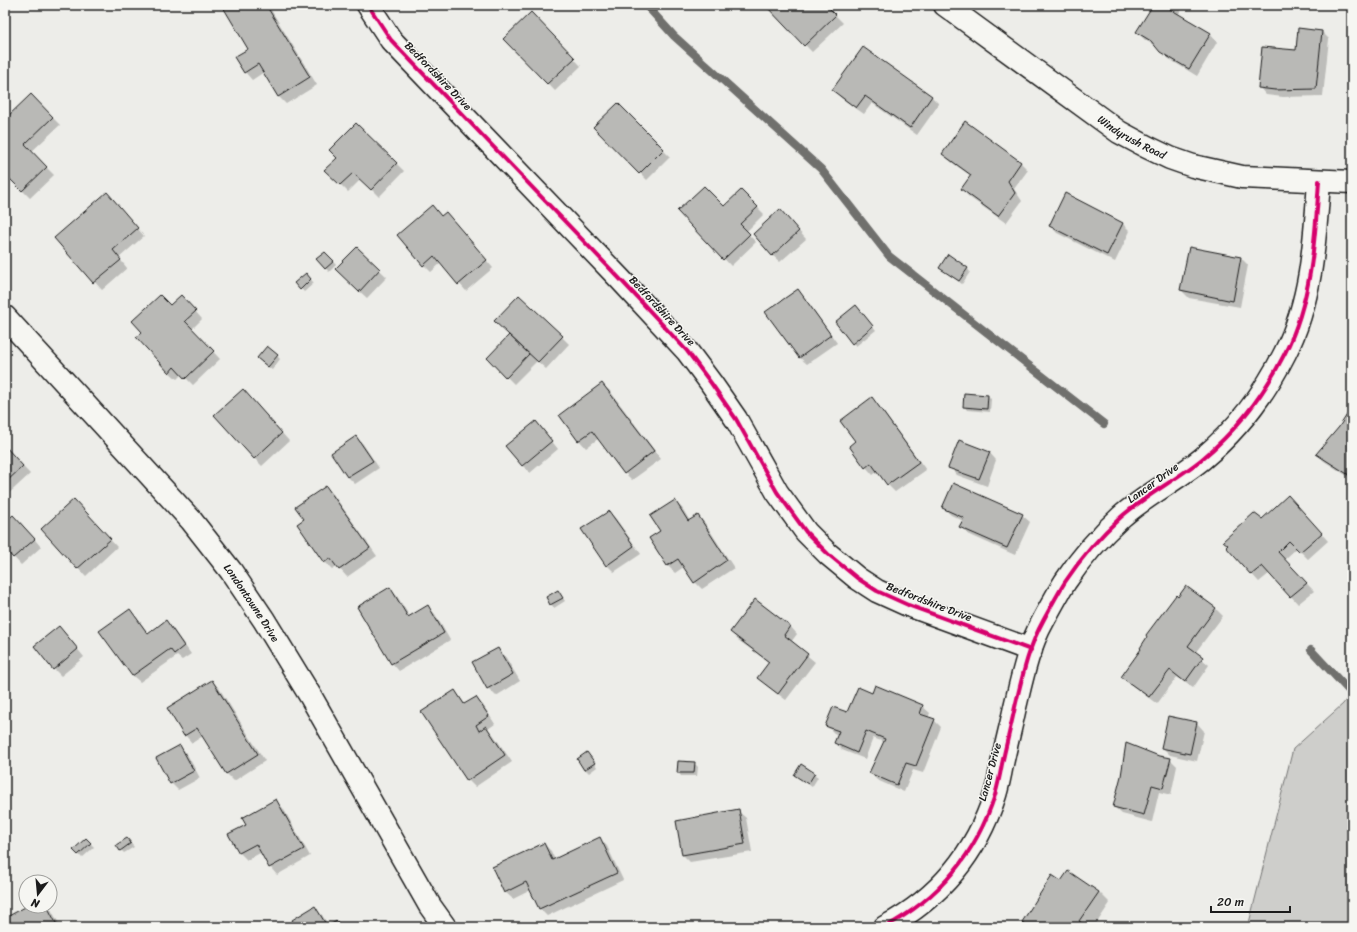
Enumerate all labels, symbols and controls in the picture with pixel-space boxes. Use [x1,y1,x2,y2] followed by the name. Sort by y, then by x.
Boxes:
[400,37,477,116] street label: Bedfordshire Drive
[1093,110,1170,165] street label: Windyrush Road
[624,271,700,351] street label: Bedfordshire Drive
[1123,457,1183,508] street label: Lancer Drive
[219,559,285,646] street label: Londontowne Drive
[883,577,975,627] street label: Bedfordshire Drive
[973,740,1007,803] street label: Lancer Drive
[18,874,58,914] north arrow
[1211,888,1290,914] scale bar
[1217,891,1244,913] text: 20 m
[29,893,43,914] text: N

